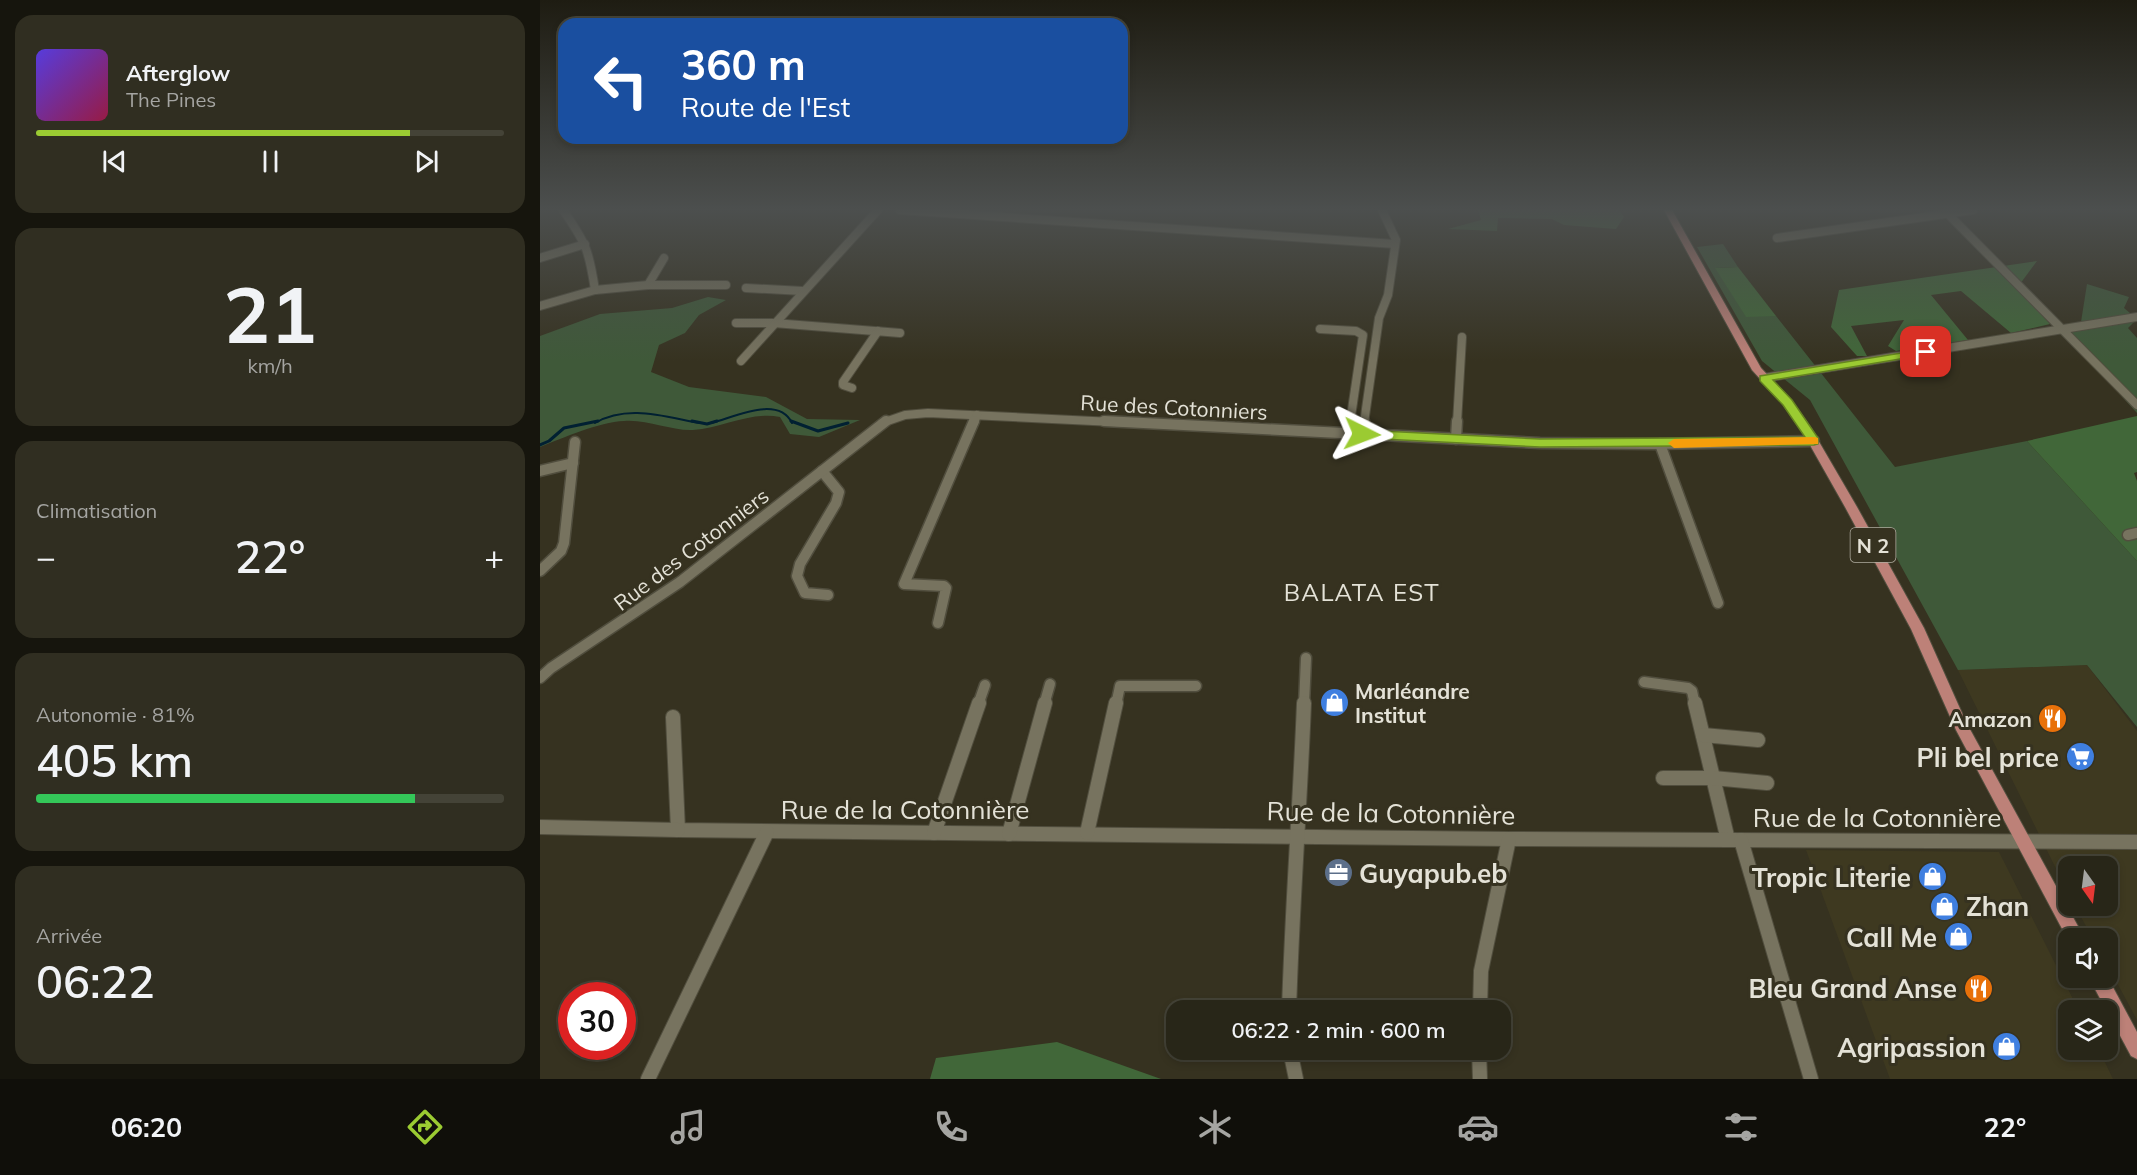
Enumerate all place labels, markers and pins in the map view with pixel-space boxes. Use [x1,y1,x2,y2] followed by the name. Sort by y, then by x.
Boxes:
[1900,326,1951,377] pin
[1355,678,1470,728] place label: Marléandre Institut
[1318,687,1350,719] shop icon: Marléandre Institut
[2037,703,2069,735] restaurant icon: Amazon
[1948,706,2032,732] place label: Amazon
[1916,741,2059,774] place label: Pli bel price
[2064,741,2096,773] supermarket icon: Pli bel price
[1322,857,1354,889] office icon: Guyapub.eb
[1359,857,1507,890] place label: Guyapub.eb
[1752,861,1911,894] place label: Tropic Literie
[1916,861,1948,893] shop icon: Tropic Literie
[1929,890,1961,922] shop icon: Zhan
[1966,890,2029,923] place label: Zhan
[1846,921,1937,954] place label: Call Me
[1942,921,1974,953] shop icon: Call Me
[1749,972,1957,1005] place label: Bleu Grand Anse
[1962,972,1994,1004] restaurant icon: Bleu Grand Anse
[1837,1031,1986,1064] place label: Agripassion
[1991,1031,2023,1063] shop icon: Agripassion

